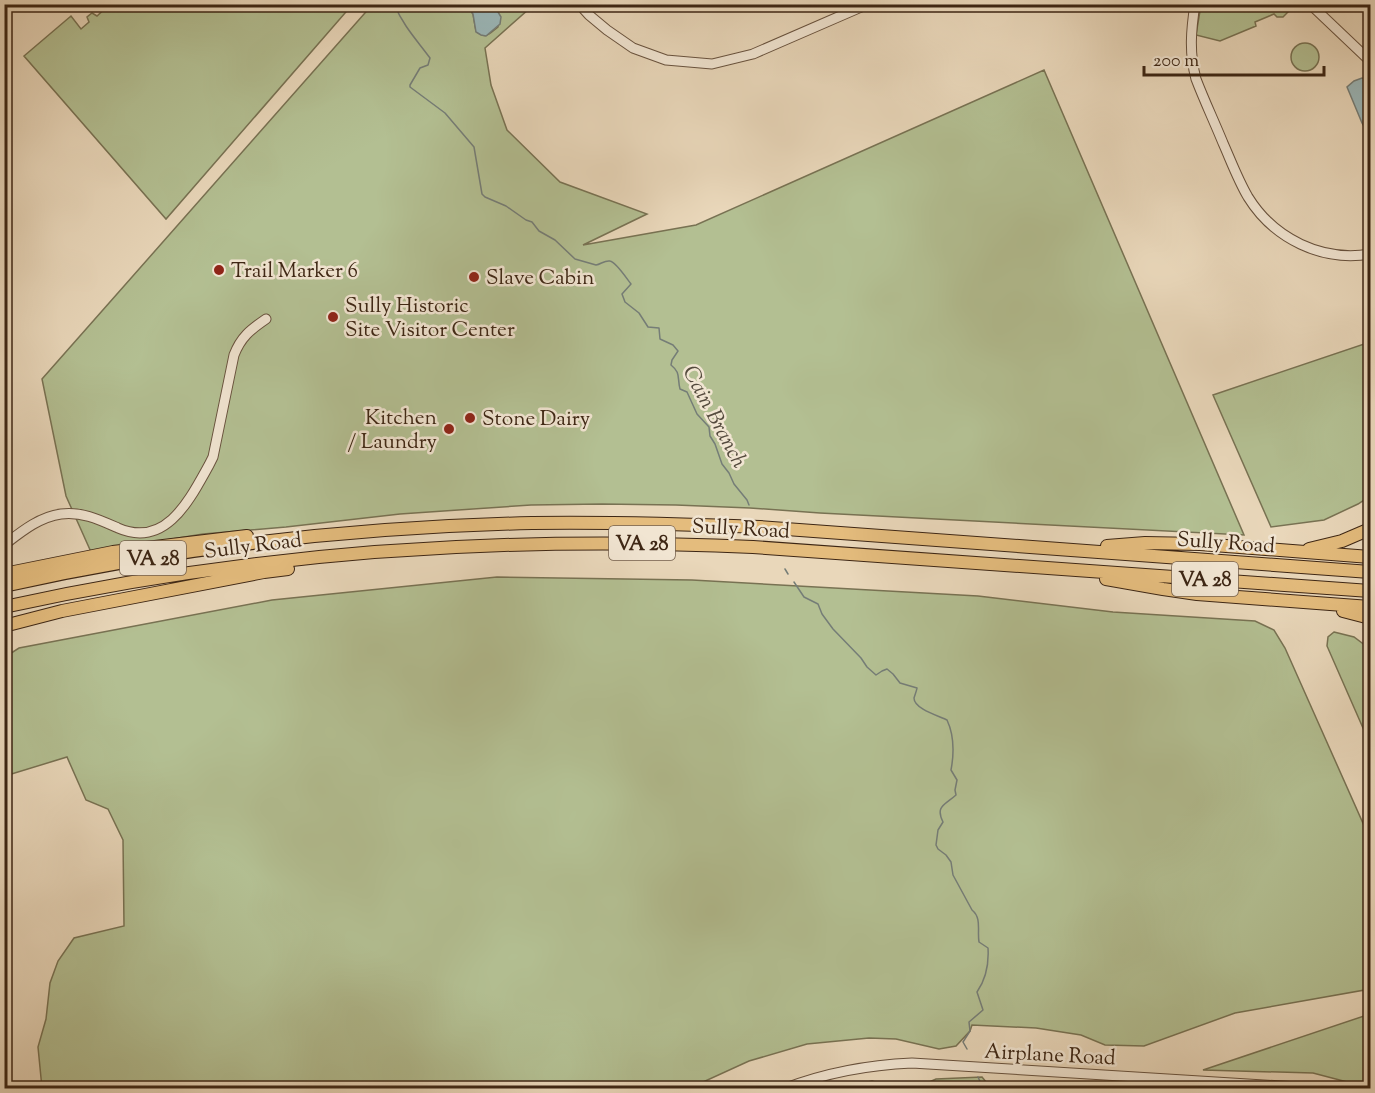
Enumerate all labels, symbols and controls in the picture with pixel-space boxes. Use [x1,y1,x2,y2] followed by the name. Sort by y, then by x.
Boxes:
[1144,39,1324,77] scale bar
[1153,49,1199,75] text: 200 m
[231,257,358,287] place label: Trail Marker 6
[212,263,226,277] marker: Trail Marker 6
[486,264,594,294] place label: Slave Cabin
[467,270,481,284] marker: Slave Cabin
[345,292,515,346] place label: Sully Historic Site Visitor Center
[326,310,340,324] marker: Sully Historic Site Visitor Center
[673,360,754,475] water label: Cain Branch
[347,404,438,458] place label: Kitchen / Laundry
[482,405,591,435] place label: Stone Dairy
[463,411,477,425] marker: Stone Dairy
[442,422,456,436] marker: Kitchen / Laundry
[691,512,791,548] street label: Sully Road
[203,526,304,568] street label: Sully Road
[609,526,675,560] road number: VA 28
[1176,526,1276,562] street label: Sully Road
[120,541,186,575] road number: VA 28
[1172,562,1238,596] road number: VA 28
[983,1038,1116,1074] street label: Airplane Road

